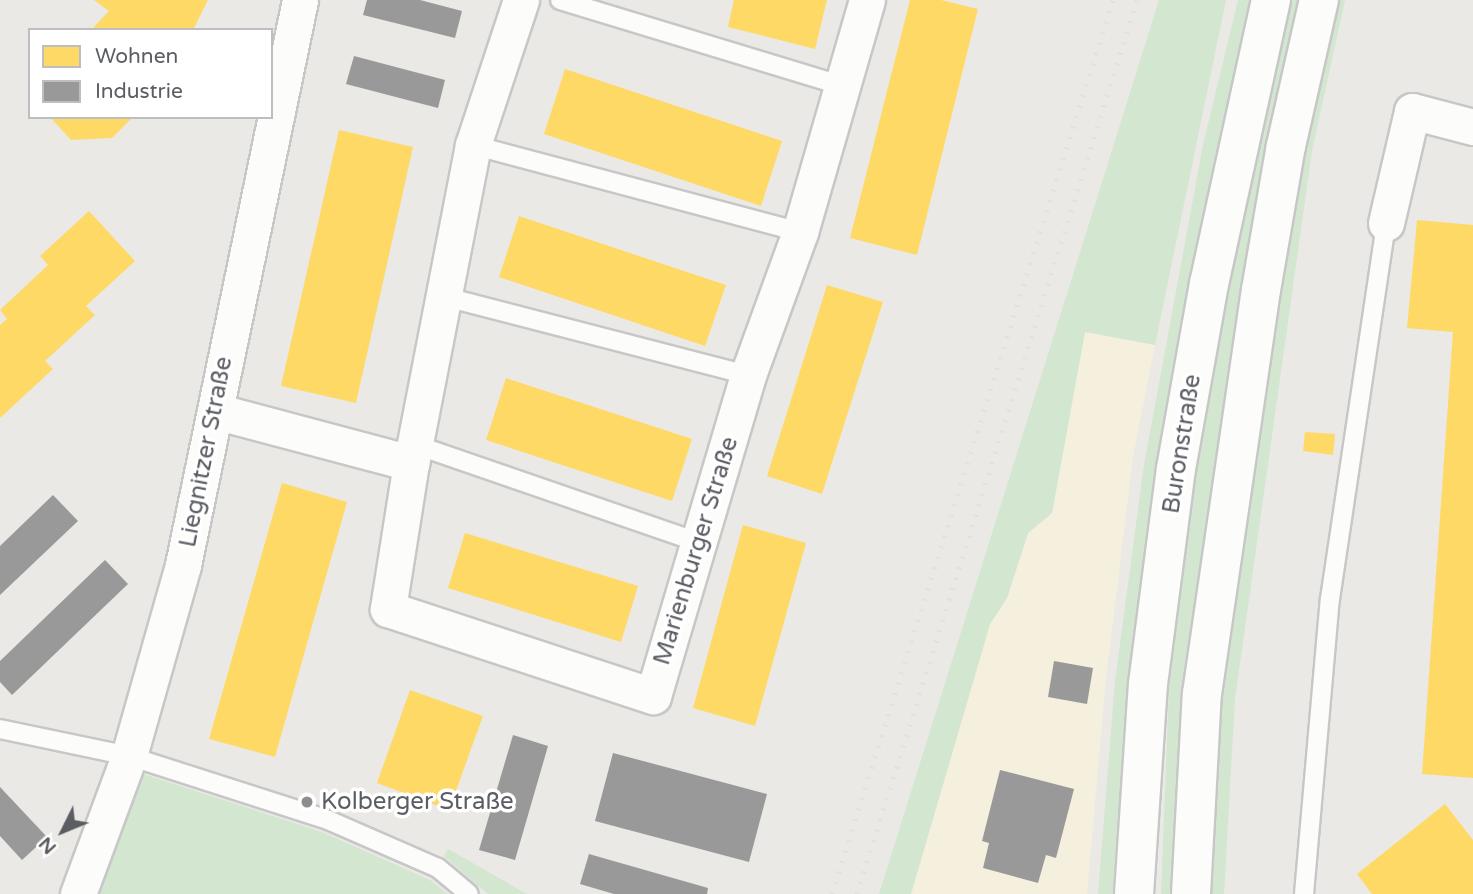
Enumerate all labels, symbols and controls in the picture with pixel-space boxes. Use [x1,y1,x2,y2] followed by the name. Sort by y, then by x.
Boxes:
[28,28,273,119] legend
[95,44,178,69] text: Wohnen
[95,79,183,104] text: Industrie
[173,354,239,550] street label: Liegnitzer Straße
[1157,372,1207,516] street label: Buronstraße
[648,433,744,669] street label: Marienburger Straße
[321,788,514,816] place label: Kolberger Straße
[299,794,315,810] marker: Kolberger Straße
[28,796,98,866] north arrow
[34,832,61,858] text: N

